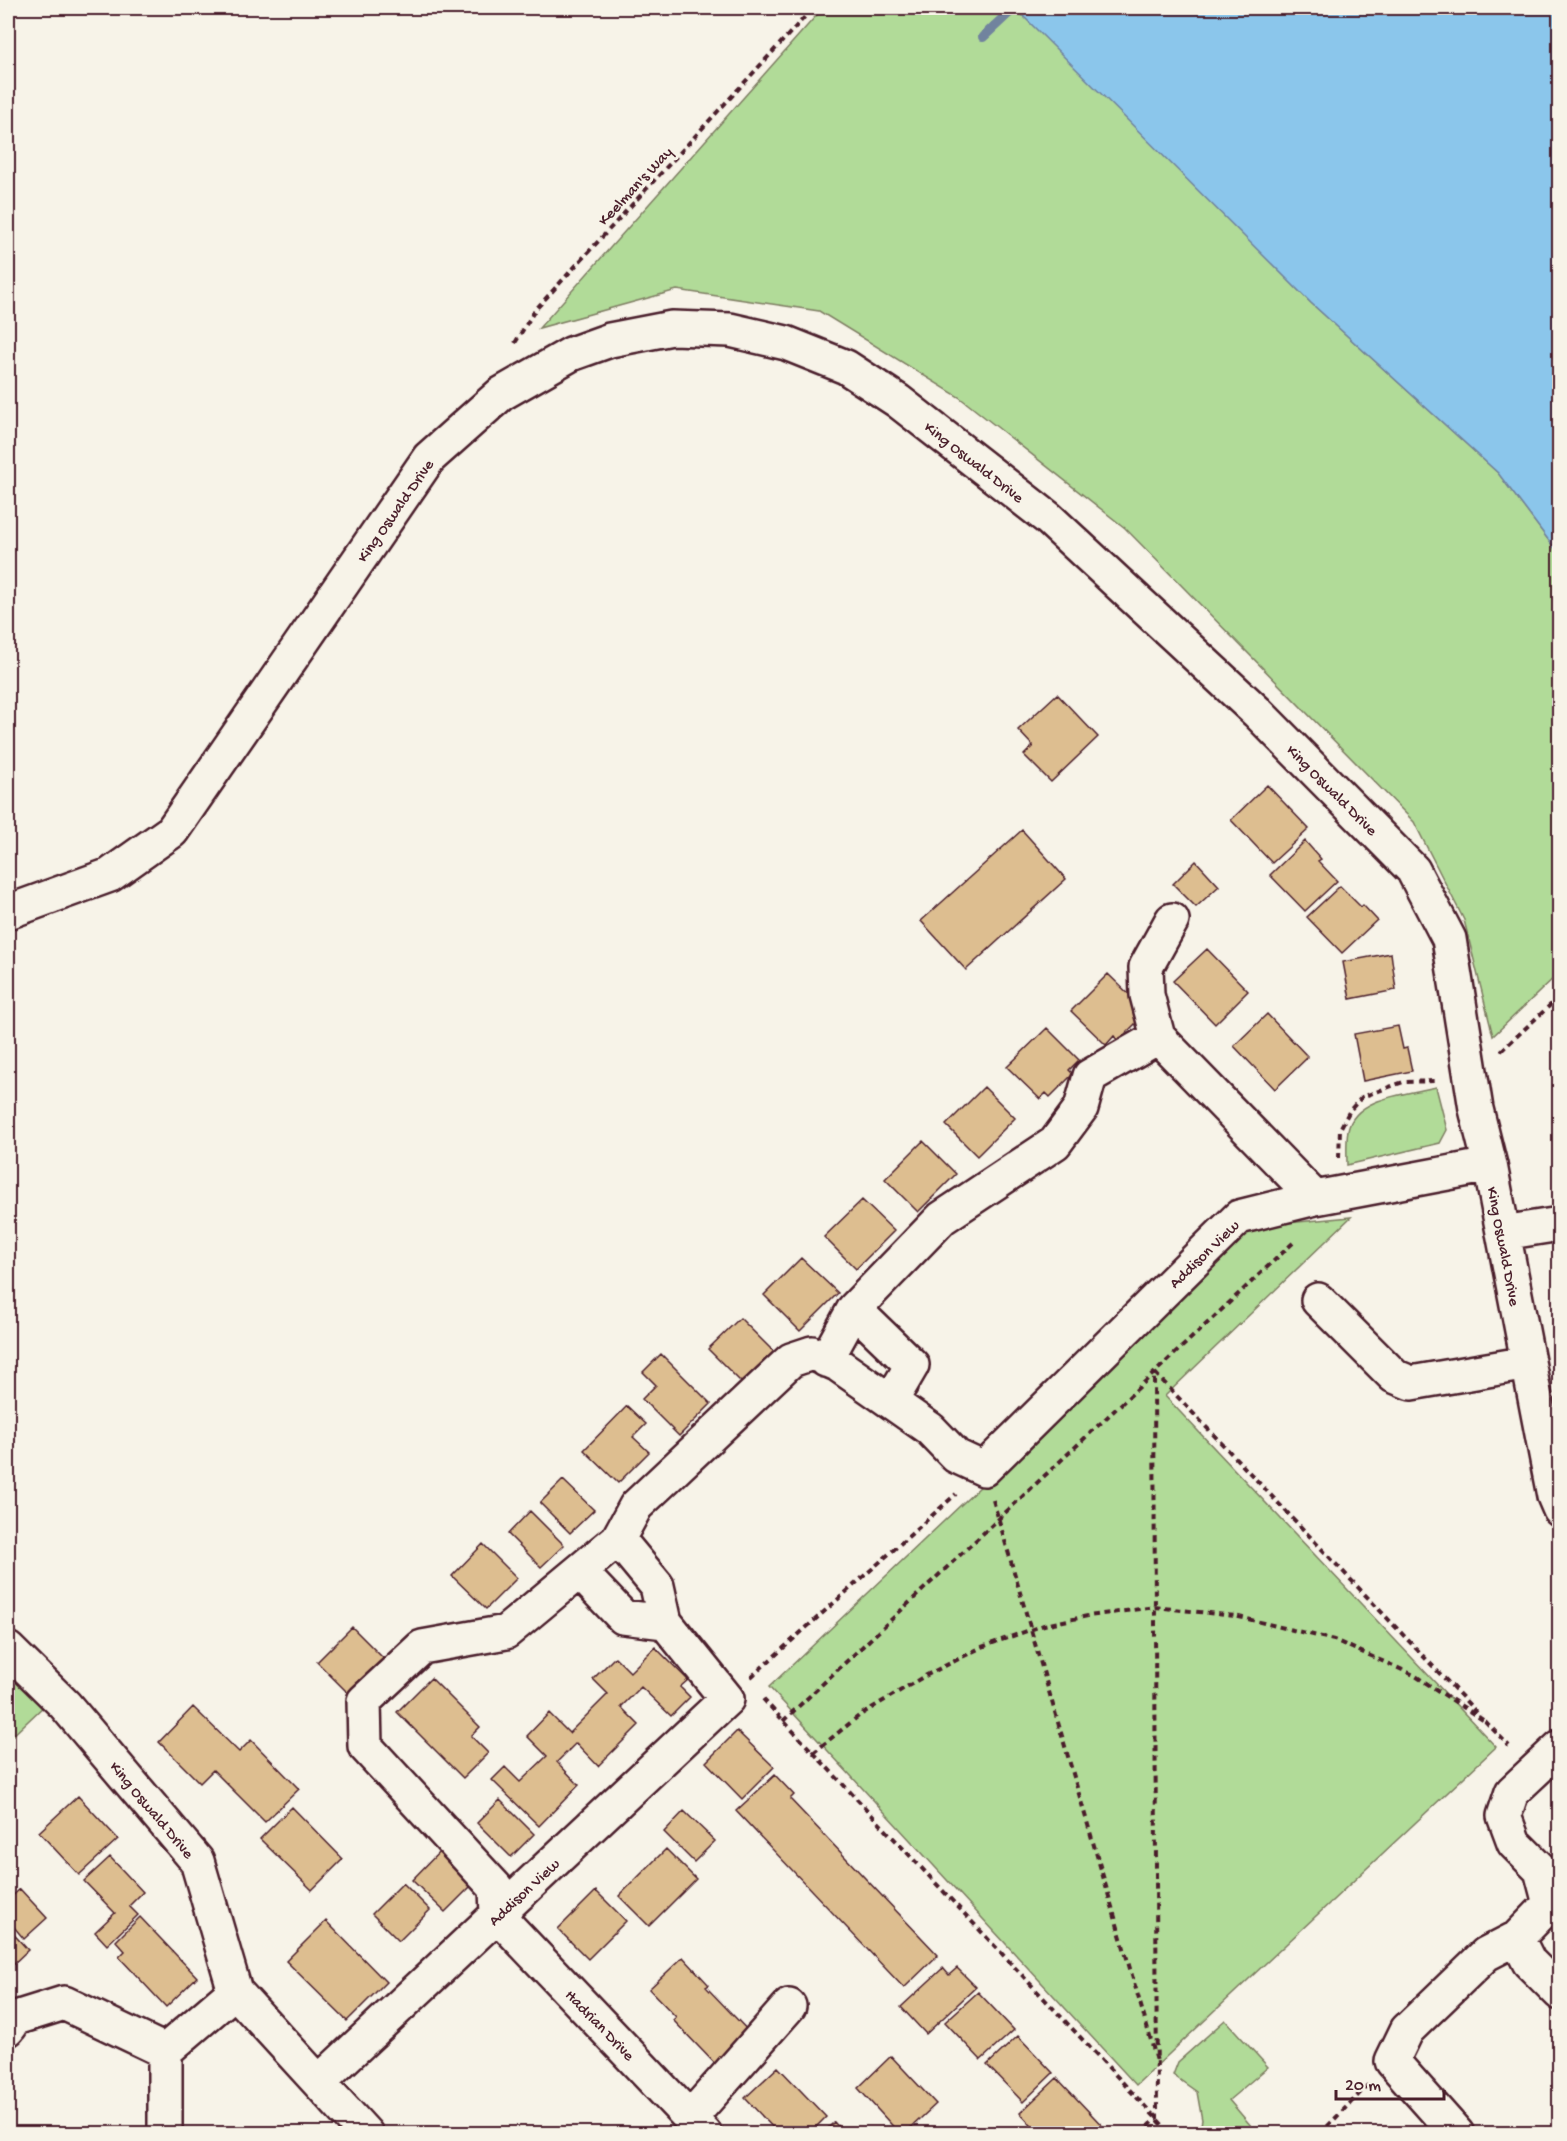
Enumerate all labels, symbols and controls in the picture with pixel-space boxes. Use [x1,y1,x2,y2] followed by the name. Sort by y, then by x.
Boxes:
[595,144,678,231] street label: Keelman's Way
[919,419,1027,509] street label: King Oswald Drive
[354,456,440,567] street label: King Oswald Drive
[1281,742,1381,842] street label: King Oswald Drive
[1481,1185,1523,1309] street label: King Oswald Drive
[1166,1217,1245,1294] street label: Addison View
[104,1759,197,1864] street label: King Oswald Drive
[486,1855,565,1931] street label: Addison View
[560,1987,638,2067] street label: Hadrian Drive
[1336,2063,1444,2101] scale bar
[1345,2076,1381,2097] text: 20 m

